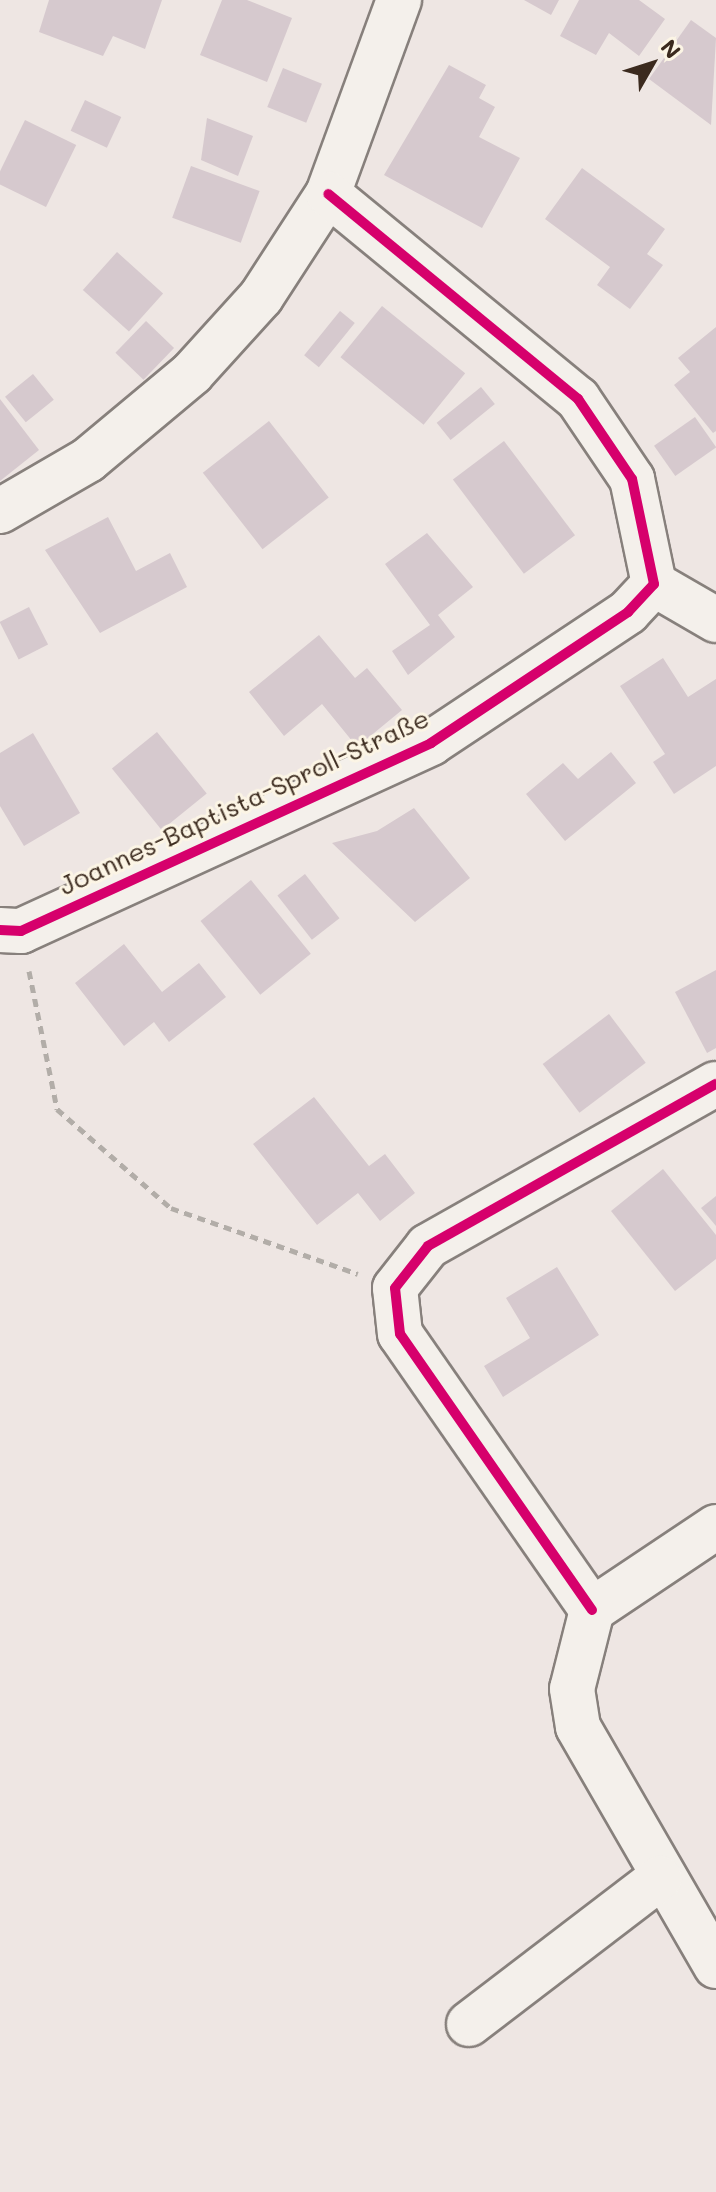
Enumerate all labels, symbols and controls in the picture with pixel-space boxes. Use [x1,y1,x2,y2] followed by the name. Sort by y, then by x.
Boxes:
[612,24,692,104] north arrow
[655,33,688,64] text: N
[54,702,434,902] street label: Joannes-Baptista-Sproll-Straße

